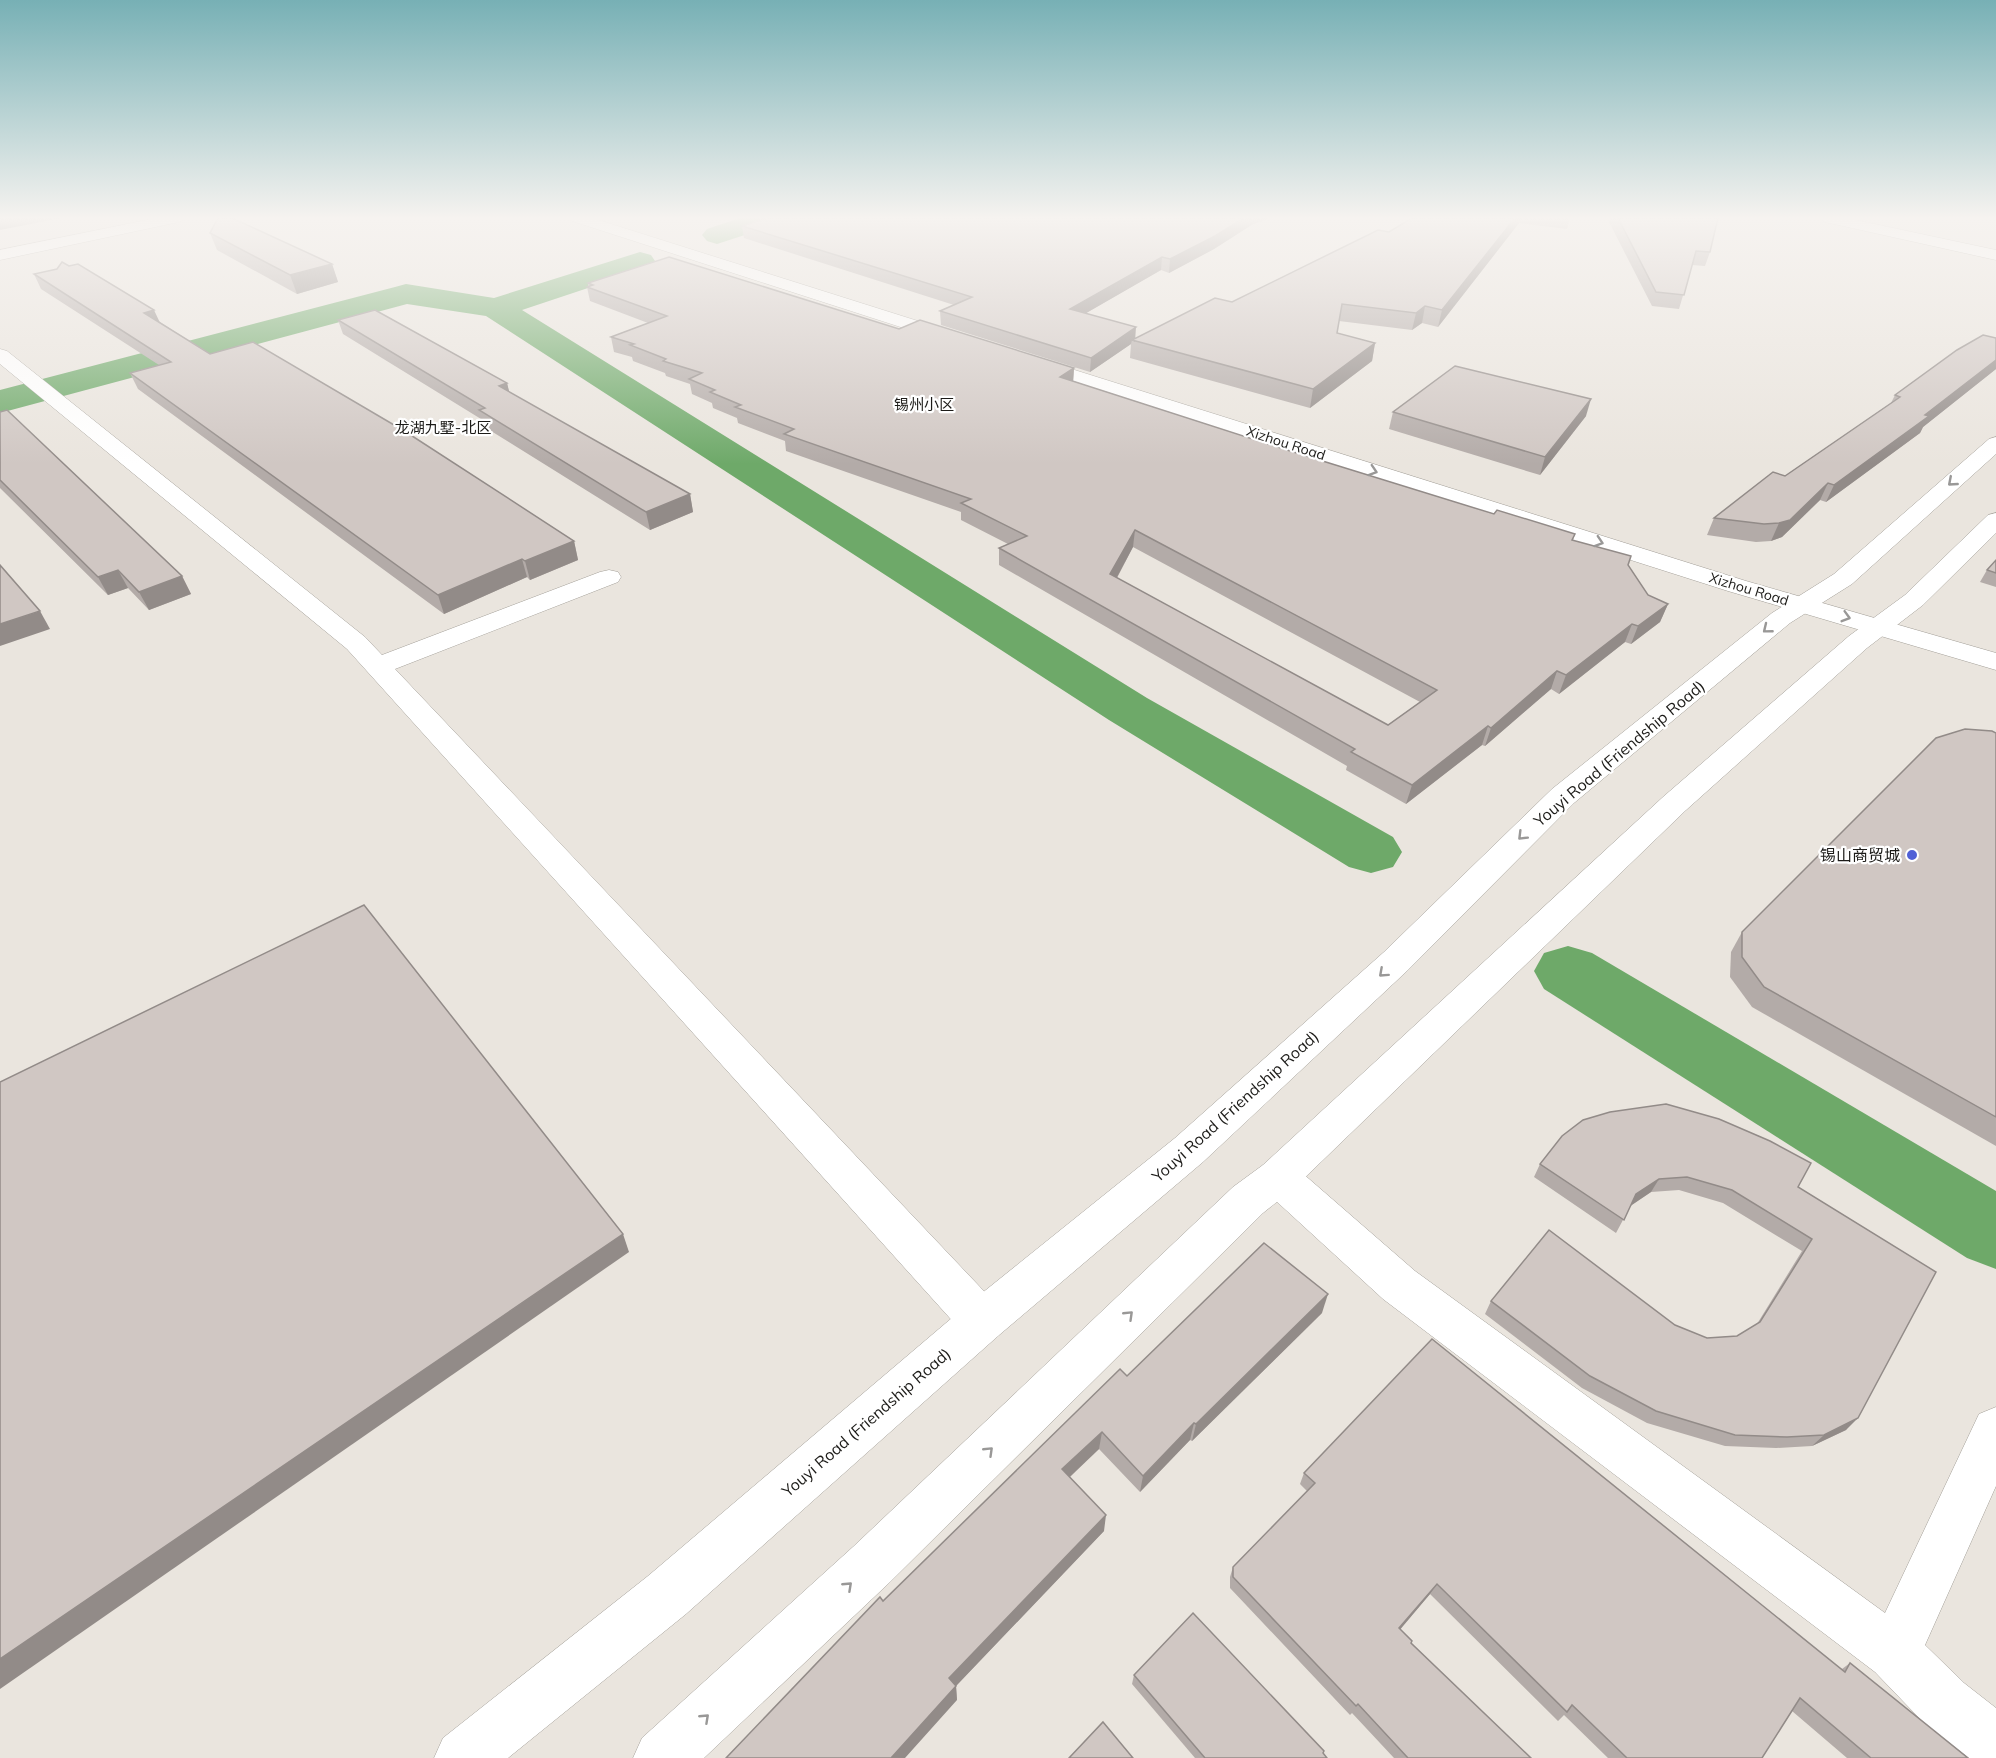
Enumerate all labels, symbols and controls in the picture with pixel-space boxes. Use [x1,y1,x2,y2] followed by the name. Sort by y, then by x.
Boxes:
[894,395,954,414] district label: 锡州小区
[395,418,491,437] district label: 龙湖九墅-北区
[1244,422,1328,464] street label: Xizhou Road
[1367,464,1378,476] one-way arrow
[1948,475,1959,486] one-way arrow
[1593,535,1604,547] one-way arrow
[1707,568,1791,610] street label: Xizhou Road
[1841,610,1851,623] one-way arrow
[1763,622,1774,633] one-way arrow
[1529,676,1709,831] street label: Youyi Road (Friendship Road)
[1519,829,1530,840] one-way arrow
[1820,845,1900,865] place label: 锡山商贸城
[1905,848,1919,862] marker: 锡山商贸城
[1379,966,1390,977] one-way arrow
[1147,1026,1322,1187] street label: Youyi Road (Friendship Road)
[1123,1311,1133,1322] one-way arrow
[777,1343,954,1501] street label: Youyi Road (Friendship Road)
[982,1447,993,1458] one-way arrow
[842,1582,852,1593] one-way arrow
[699,1714,709,1725] one-way arrow

